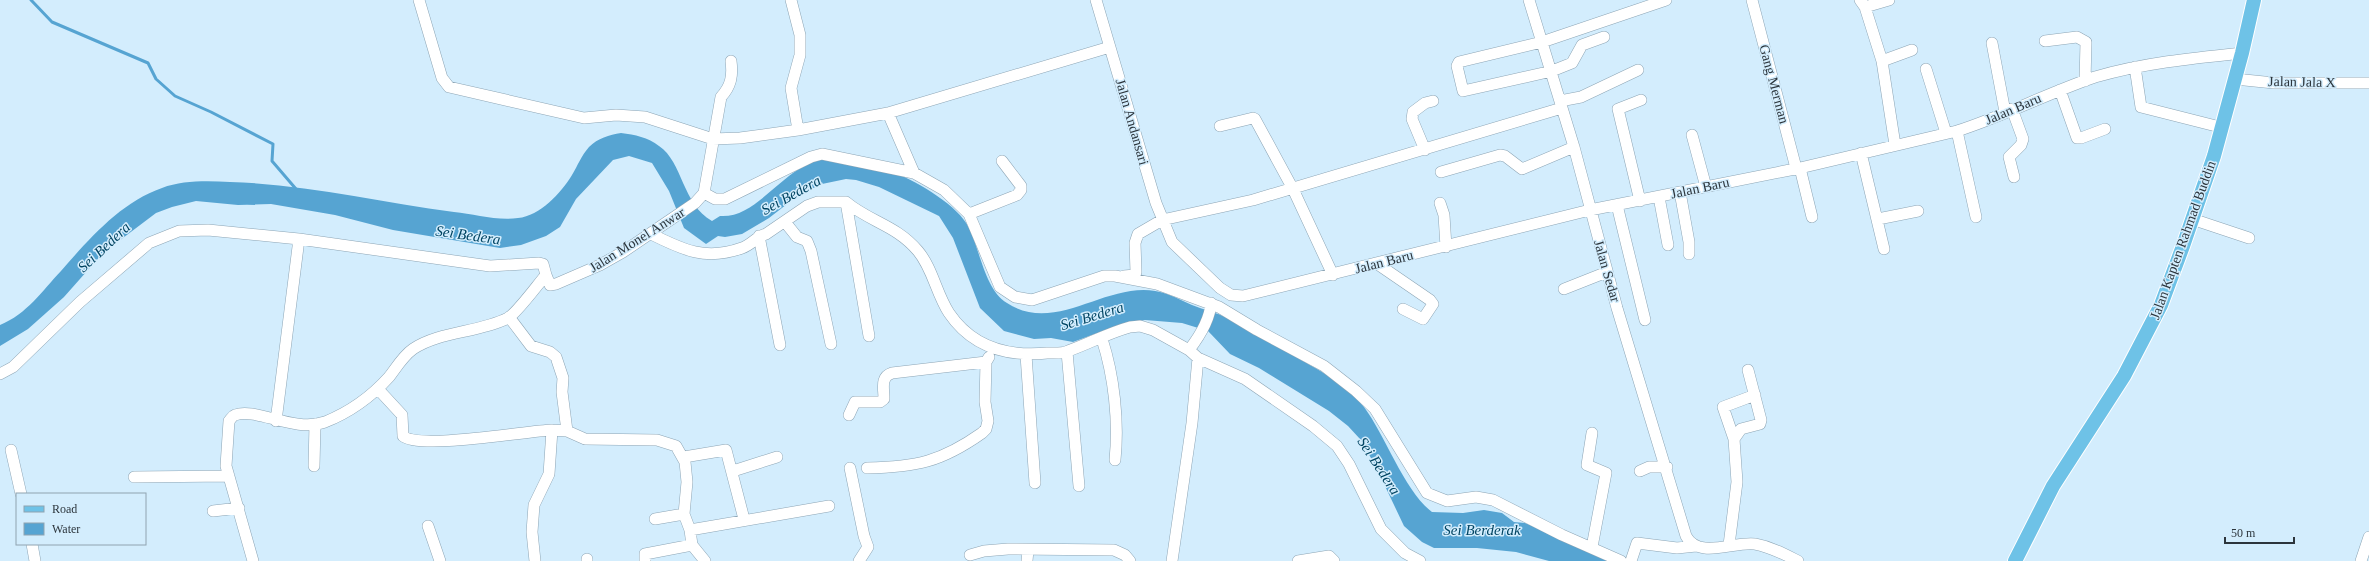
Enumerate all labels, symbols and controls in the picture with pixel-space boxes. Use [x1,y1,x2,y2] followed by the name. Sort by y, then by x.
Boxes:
[1756,43,1792,125] street label: Gang Merman
[2268,74,2336,90] street label: Jalan Jala X
[1113,77,1152,167] street label: Jalan Andansari
[1983,90,2043,128] street label: Jalan Baru
[2147,159,2219,321] street label: Jalan Kapten Rahmad Buddin
[759,172,823,218] water label: Sei Bedera
[1669,174,1731,202] street label: Jalan Baru
[587,204,688,275] street label: Jalan Monel Anwar
[75,219,133,275] water label: Sei Bedera
[435,223,501,247] water label: Sei Bedera
[1591,238,1623,304] street label: Jalan Sedar
[1353,248,1415,276] street label: Jalan Baru
[1058,299,1126,333] water label: Sei Bedera
[1354,434,1404,498] water label: Sei Bedera
[16,493,146,545] legend
[52,502,77,516] text: Road
[2225,519,2294,545] scale bar
[52,522,80,536] text: Water
[1443,522,1521,538] water label: Sei Berderak
[2231,526,2256,540] text: 50 m

